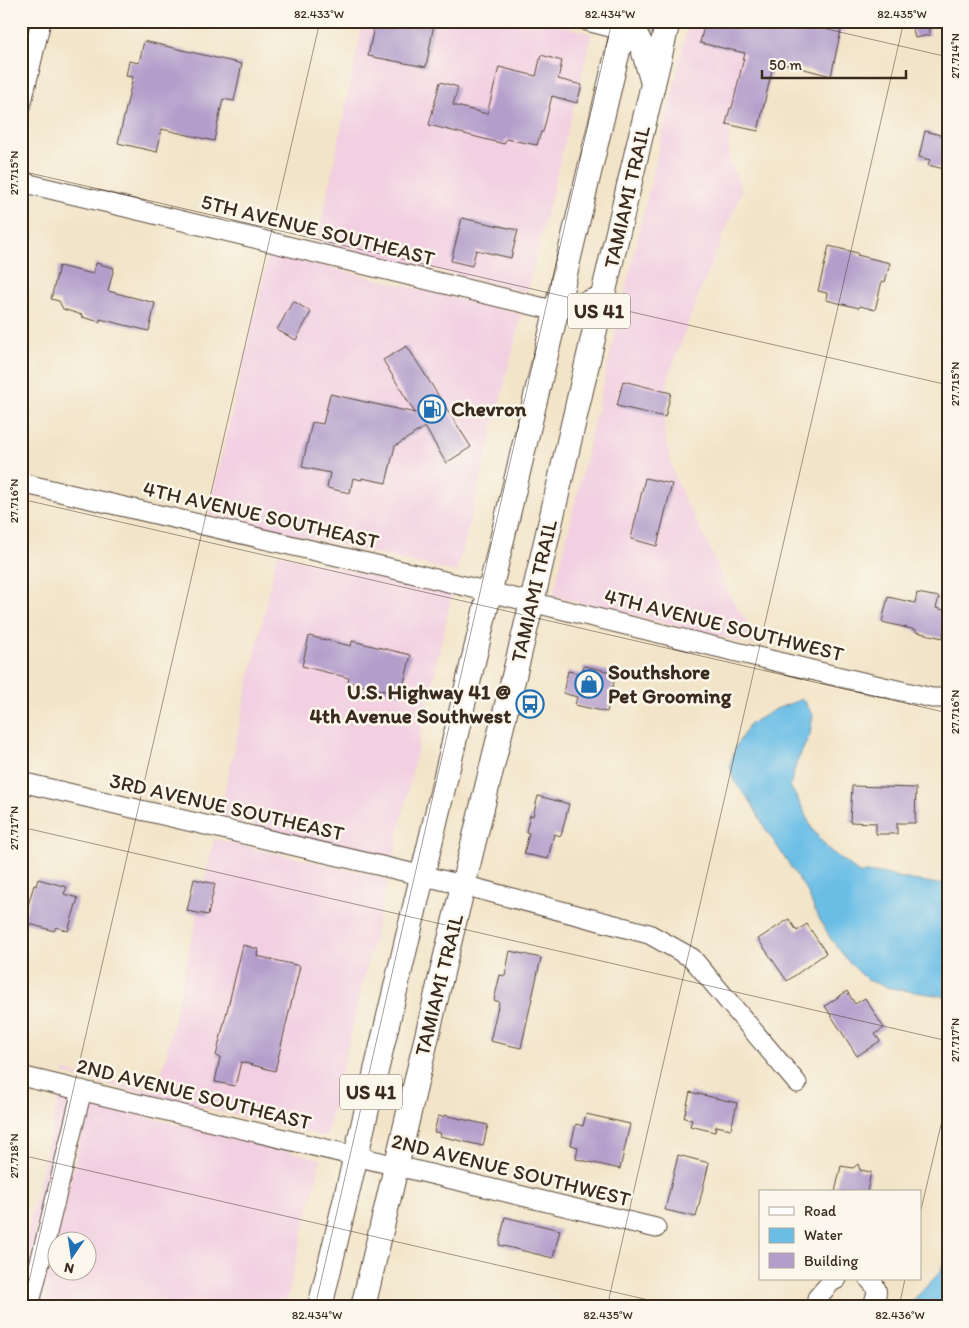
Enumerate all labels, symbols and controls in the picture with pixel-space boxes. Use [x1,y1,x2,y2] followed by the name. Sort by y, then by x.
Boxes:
[294,7,344,21] text: 82.433°W
[585,7,635,21] text: 82.434°W
[877,7,927,21] text: 82.435°W
[948,33,962,79] text: 27.714°N
[762,48,905,80] scale bar
[769,56,802,74] text: 50 m
[598,123,655,271] street label: TAMIAMI TRAIL
[7,151,21,195] text: 27.715°N
[199,188,438,271] street label: 5TH AVENUE SOUTHEAST
[568,294,630,328] road number: US 41
[948,362,962,406] text: 27.715°N
[417,394,447,424] fuel station icon: Chevron
[451,396,527,421] place label: Chevron
[141,475,382,554] street label: 4TH AVENUE SOUTHEAST
[7,479,21,523] text: 27.716°N
[505,517,562,665] street label: TAMIAMI TRAIL
[602,583,847,666] street label: 4TH AVENUE SOUTHWEST
[608,659,732,709] place label: Southshore Pet Grooming
[574,669,604,699] shop icon: Southshore Pet Grooming
[309,679,511,728] place label: U.S. Highway 41 @ 4th Avenue Southwest
[515,689,545,719] bus stop icon: U.S. Highway 41 @ 4th Avenue Southwest
[948,690,962,734] text: 27.716°N
[107,767,347,846] street label: 3RD AVENUE SOUTHEAST
[7,806,21,850] text: 27.717°N
[409,911,468,1059] street label: TAMIAMI TRAIL
[948,1018,962,1062] text: 27.717°N
[74,1052,314,1135] street label: 2ND AVENUE SOUTHEAST
[340,1074,402,1110] road number: US 41
[389,1128,633,1211] street label: 2ND AVENUE SOUTHWEST
[7,1134,21,1178] text: 27.718°N
[759,1190,922,1280] legend
[804,1202,837,1220] text: Road
[804,1226,843,1244] text: Water
[48,1230,98,1280] north arrow
[804,1252,858,1270] text: Building
[63,1259,76,1278] text: N
[292,1308,342,1322] text: 82.434°W
[583,1308,633,1322] text: 82.435°W
[875,1308,925,1322] text: 82.436°W

